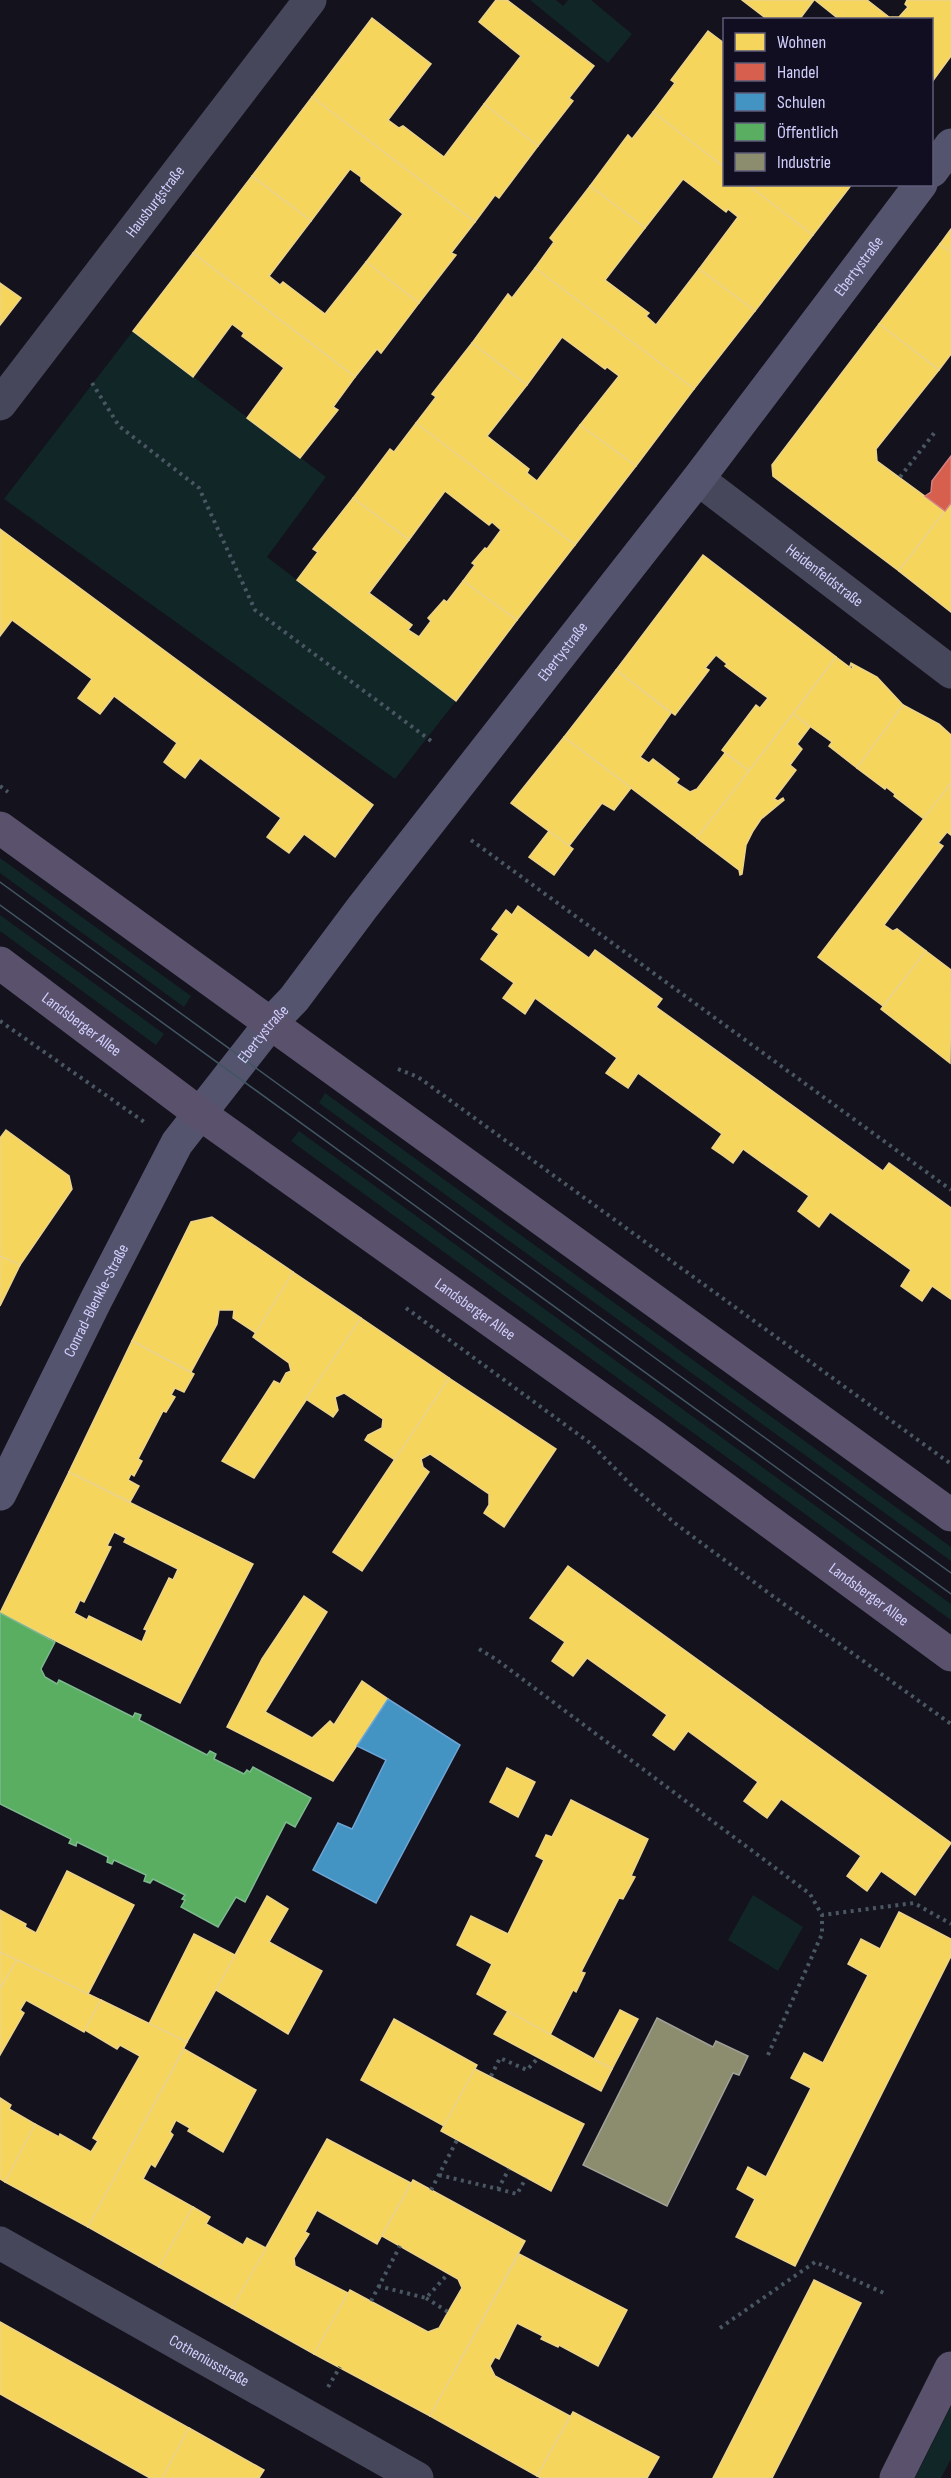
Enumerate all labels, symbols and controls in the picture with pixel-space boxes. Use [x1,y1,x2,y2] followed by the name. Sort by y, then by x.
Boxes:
[723,18,933,186] legend
[777,32,826,53] text: Wohnen
[777,62,819,83] text: Handel
[777,92,825,113] text: Schulen
[777,122,838,143] text: Öffentlich
[777,152,831,173] text: Industrie
[122,162,189,241] street label: Hausburgstraße
[830,233,887,300] street label: Ebertystraße
[782,540,867,611] street label: Heidenfeldstraße
[534,618,592,685] street label: Ebertystraße
[38,988,125,1060] street label: Landsberger Allee
[234,1001,293,1067] street label: Ebertystraße
[60,1241,133,1360] street label: Conrad-Blenkle-Straße
[431,1274,519,1345] street label: Landsberger Allee
[825,1559,912,1630] street label: Landsberger Allee
[166,2331,252,2391] street label: Cotheniusstraße

